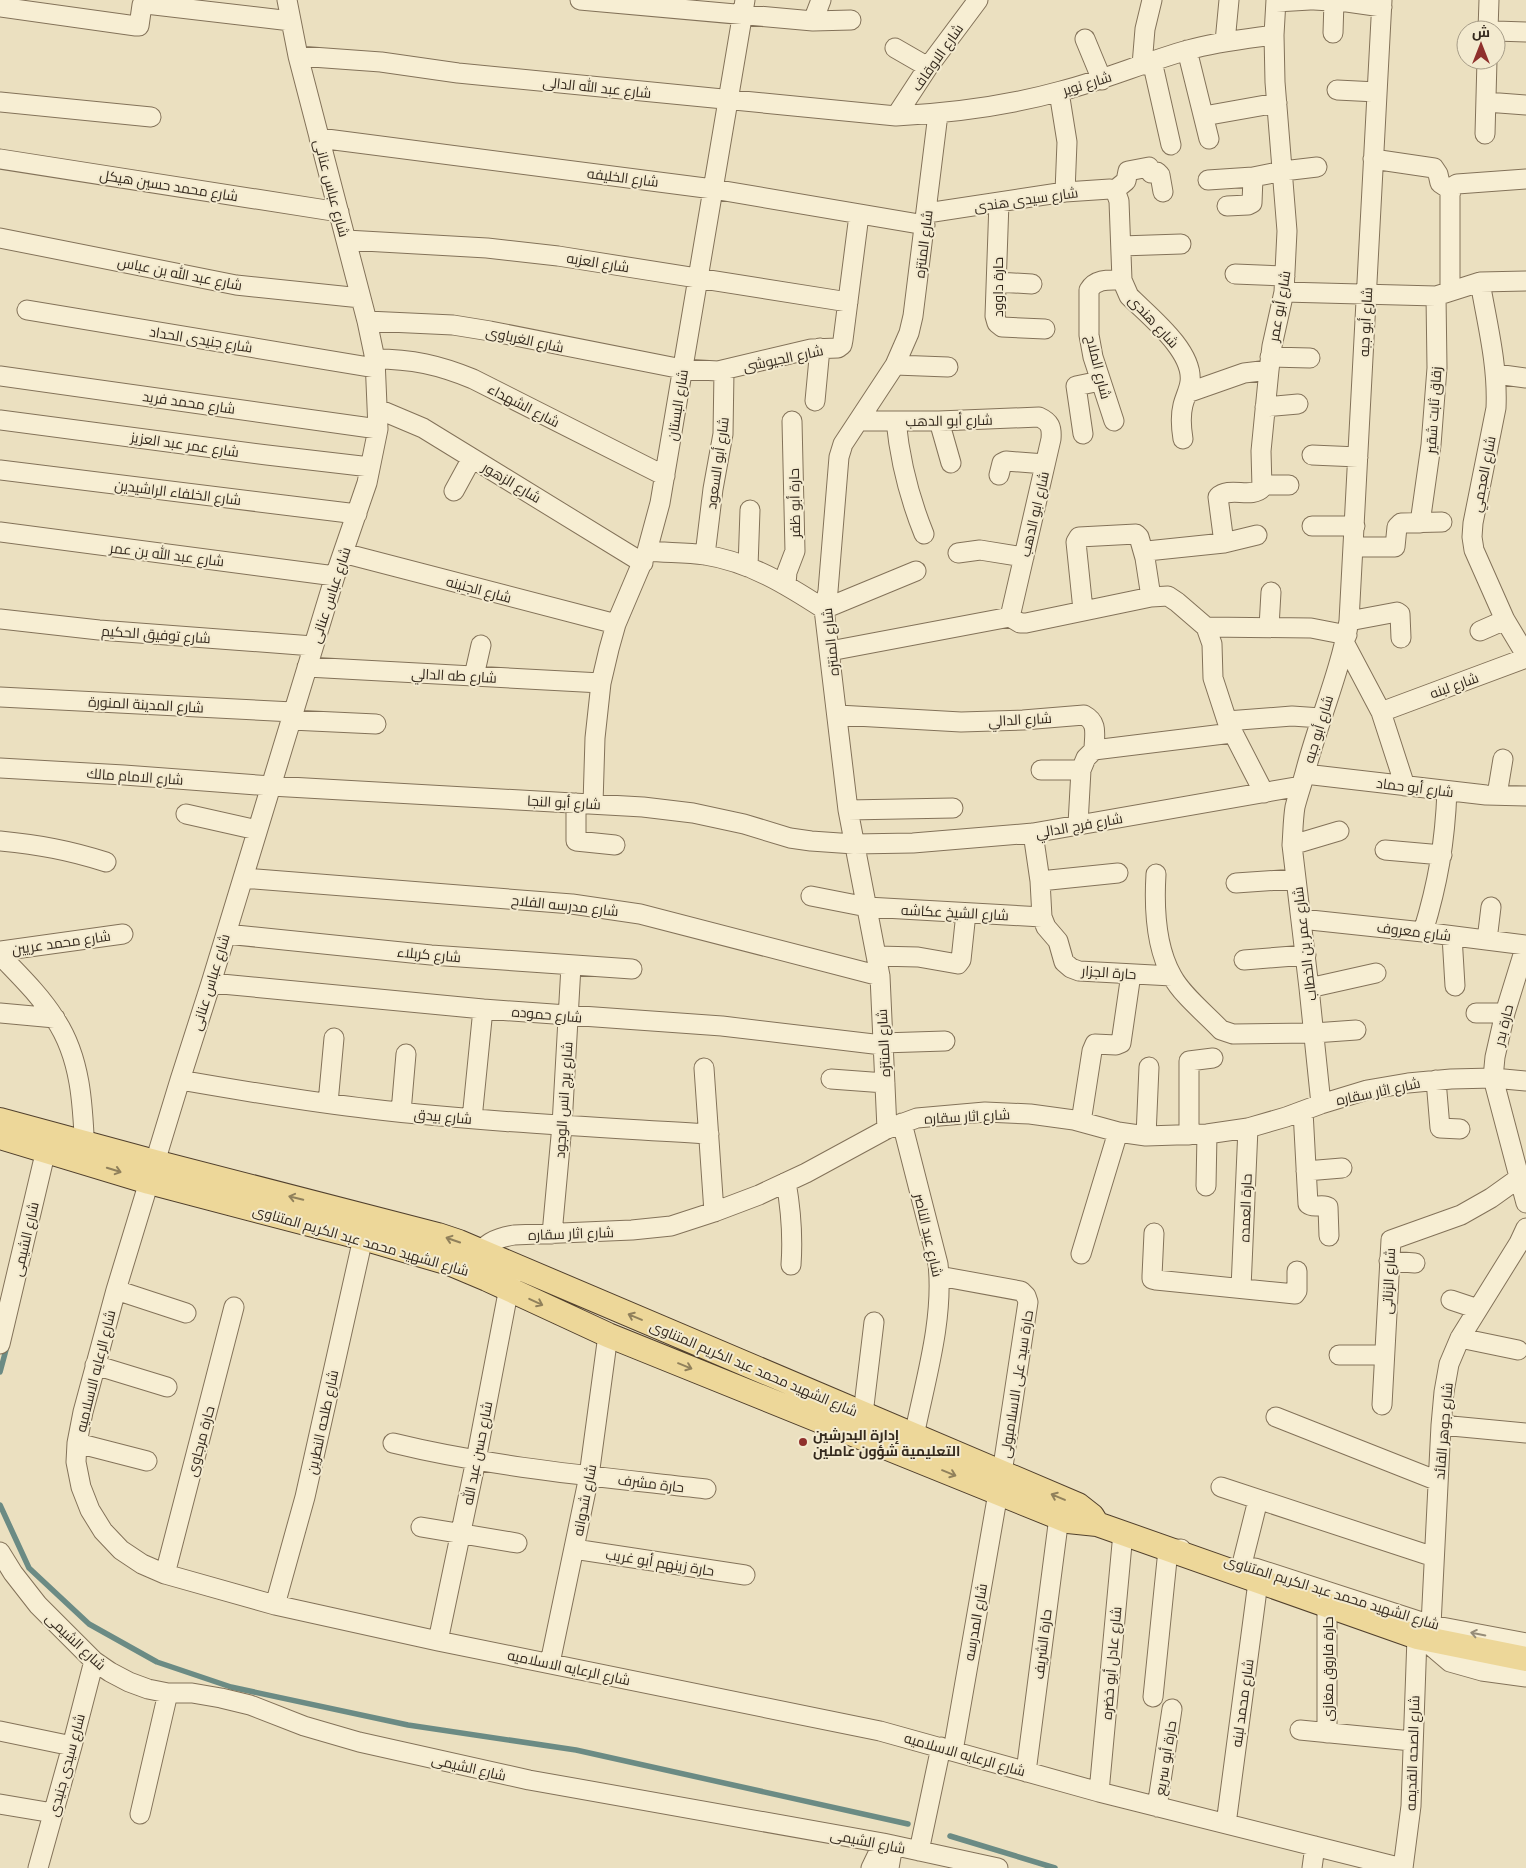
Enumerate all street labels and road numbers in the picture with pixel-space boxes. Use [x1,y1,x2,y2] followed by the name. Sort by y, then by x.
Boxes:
[907,20,967,94] street label: شارع الاوقاف
[1059,67,1114,100] street label: شارع نوير
[542,72,652,102] street label: شارع عبد الله الدالى
[310,137,354,239] street label: شارع عباس عنانى
[586,163,660,191] street label: شارع الخليفه
[98,165,240,205] street label: شارع محمد حسين هيكل
[973,182,1079,216] street label: شارع سيدى هندى
[909,209,937,279] street label: شارع المنتزه
[565,248,631,276] street label: شارع العزبه
[116,252,244,294] street label: شارع عبد الله بن عباس
[988,257,1007,317] street label: حارة داوود
[1263,269,1295,344] street label: شارع أبو عمر
[1354,287,1376,357] street label: شارع أبو جبه
[1125,290,1183,352] street label: شارع هندى
[148,321,254,357] street label: شارع جنيدى الحداد
[484,321,566,357] street label: شارع الغرباوى
[1082,333,1116,401] street label: شارع الملاح
[741,340,825,376] street label: شارع الجيوشى
[1420,366,1446,455] street label: زقاق ثابت شقير
[662,368,692,442] street label: شارع البستان
[485,379,563,431] street label: شارع الشهداء
[141,386,237,418] street label: شارع محمد فريد
[905,410,993,430] street label: شارع أبو الدهب
[701,416,733,510] street label: شارع أبو السعود
[129,427,240,461] street label: شارع عمر عبد العزيز
[1466,434,1503,514] street label: شارع العجمي
[478,457,545,507] street label: شارع الزهور
[784,468,804,539] street label: حارة أبو ظفر
[1015,469,1053,559] street label: شارع ابو الدهب
[114,475,242,509] street label: شارع الخلفاء الراشيدين
[108,537,225,570] street label: شارع عبد الله بن عمر
[305,544,355,646] street label: شارع عباس عنانى
[444,571,514,607] street label: شارع الجنينه
[817,607,843,677] street label: شارع المنتزه
[101,621,211,648] street label: شارع توفيق الحكيم
[411,663,497,690] street label: شارع طه الدالي
[1427,667,1481,703] street label: شارع لبنه
[88,691,204,717] street label: شارع المدينة المنورة
[1299,693,1337,765] street label: شارع أبو جبه
[988,708,1052,733] street label: شارع الدالي
[86,763,184,790] street label: شارع الامام مالك
[1375,773,1455,801] street label: شارع أبو حماد
[527,791,601,813] street label: شارع أبو النجا
[1034,808,1125,845] street label: شارع فرج الدالي
[1288,886,1320,1002] street label: شارع عمر بن الخطاب
[510,890,620,920] street label: شارع مدرسه الفلاح
[901,900,1009,924] street label: شارع الشيخ عكاشه
[1376,917,1452,945] street label: شارع معروف
[10,926,112,958] street label: شارع محمد عريين
[186,931,234,1033] street label: شارع عباس عنانى
[396,942,462,966] street label: شارع كربلاء
[1080,961,1137,983] street label: حارة الجزار
[511,1001,583,1027] street label: شارع حموده
[1488,1002,1517,1049] street label: حارة بدر
[872,1008,894,1078] street label: شارع المنتزه
[549,1041,577,1159] street label: شارع برج انس الوجود
[1334,1073,1422,1109] street label: شارع اثار سقاره
[413,1104,473,1128] street label: شارع بيدق
[924,1104,1010,1128] street label: شارع اثار سقاره
[1234,1173,1256,1243] street label: حارة العمده
[910,1190,948,1279] street label: شارع عبد الناصر
[7,1200,43,1278] street label: شارع الشيمى
[250,1200,471,1281] street label: شارع الشهيد محمد عبد الكريم المتناوى
[528,1222,614,1244] street label: شارع اثار سقاره
[1377,1247,1399,1315] street label: شارع الزناتى
[71,1308,119,1434] street label: شارع الرعايه الاسلاميه
[995,1309,1037,1459] street label: حارة سيد على الاسلامبولى
[647,1315,861,1421] street label: شارع الشهيد محمد عبد الكريم المتناوى
[302,1368,342,1476] street label: شارع طلحه النطرين
[1429,1382,1457,1480] street label: شارع جوهر القائد
[458,1399,496,1507] street label: شارع حسن عبد الله
[181,1404,219,1478] street label: حارة مرجاوى
[568,1462,600,1538] street label: شارع شدوانه
[617,1470,685,1496] street label: حارة مشرف
[604,1544,716,1581] street label: حارة زينهم أبو غريب
[1222,1550,1442,1635] street label: شارع الشهيد محمد عبد الكريم المتناوى
[959,1582,991,1662] street label: شارع المدرسه
[1097,1606,1125,1720] street label: شارع عادل أبو خضره
[42,1608,110,1674] street label: شارع الشيمى
[1028,1608,1056,1680] street label: حارة الشريف
[1318,1617,1337,1722] street label: حارة فاروق مغازى
[506,1645,632,1689] street label: شارع الرعايه الاسلاميه
[1226,1658,1258,1748] street label: شارع محمد لبنه
[1400,1695,1424,1811] street label: شارع الصحه القديمه
[43,1711,89,1819] street label: شارع سيدى جنيدى
[1150,1719,1180,1797] street label: حارة أبو سريع
[902,1728,1028,1780] street label: شارع الرعايه الاسلاميه
[430,1749,508,1785] street label: شارع الشيمى
[829,1824,907,1858] street label: شارع الشيمى

